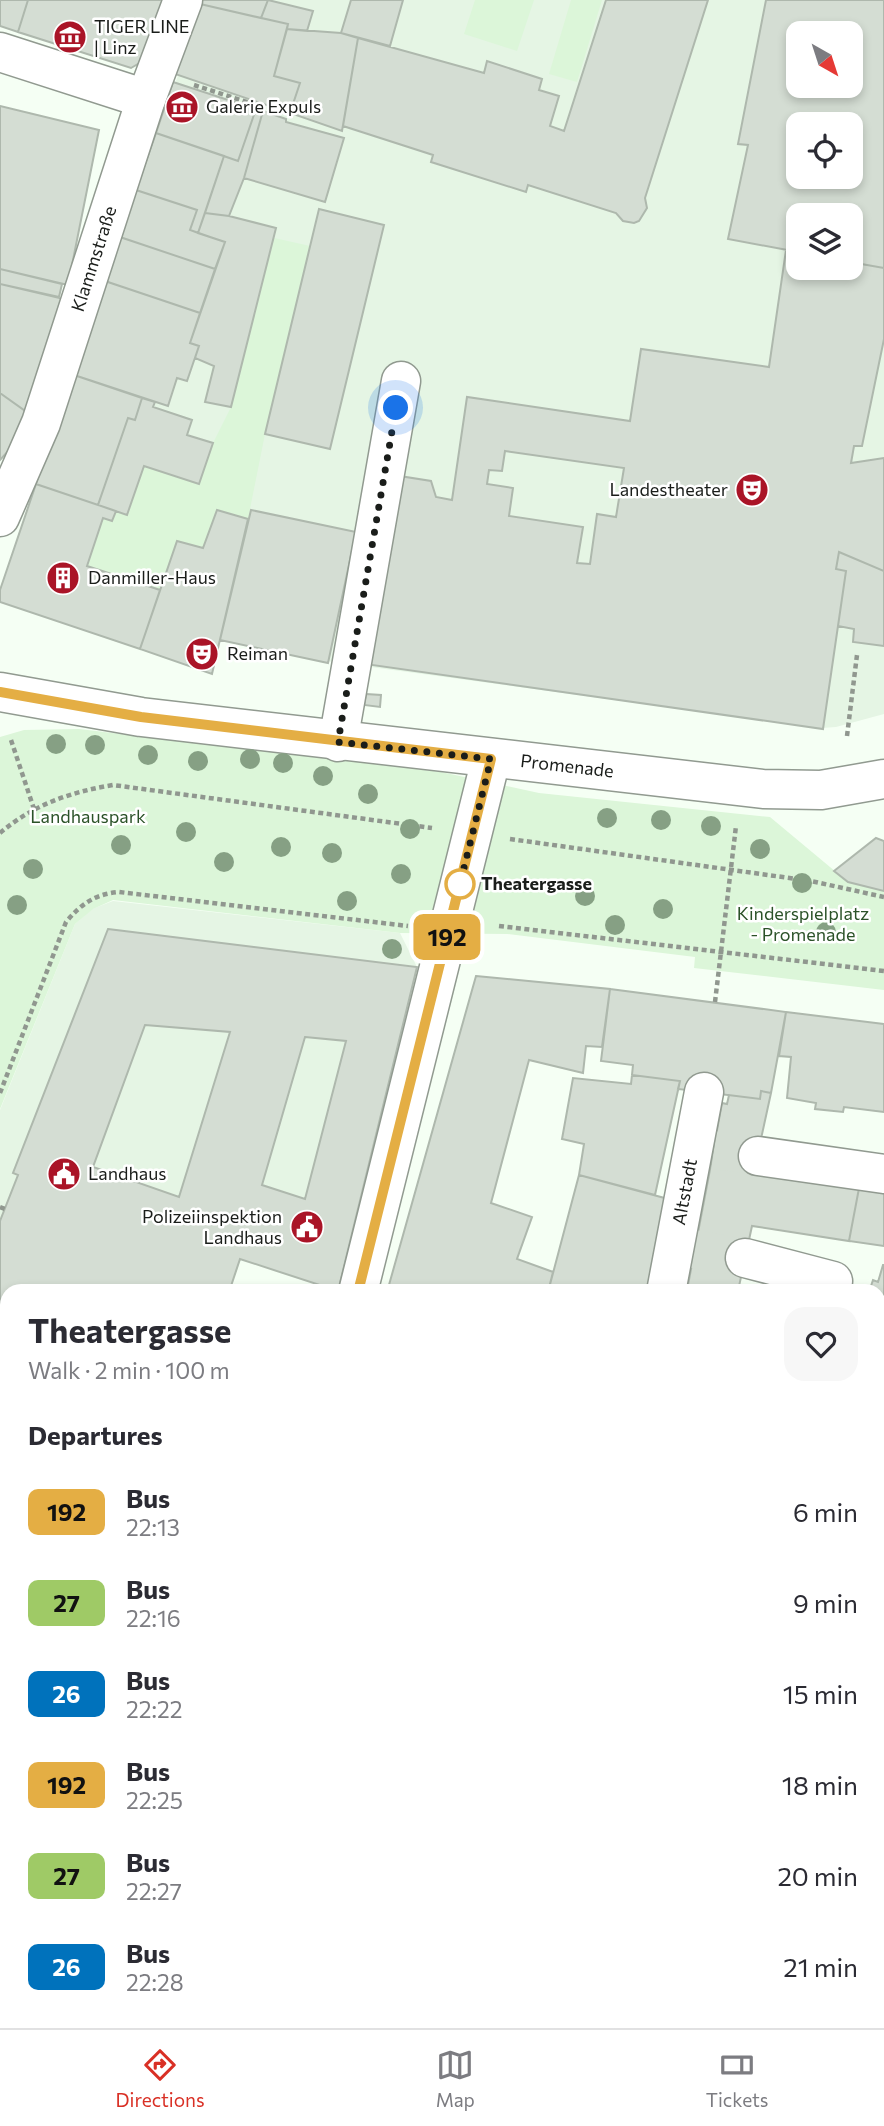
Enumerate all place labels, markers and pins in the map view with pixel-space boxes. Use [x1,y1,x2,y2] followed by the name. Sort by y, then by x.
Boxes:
[94,15,190,58] place label: TIGER LINE | Linz
[51,18,89,56] museum icon: TIGER LINE | Linz
[163,88,201,126] museum icon: Galerie Expuls
[206,95,321,117] place label: Galerie Expuls
[733,471,771,509] theatre icon: Landestheater
[609,478,728,500] place label: Landestheater
[44,559,82,597] building icon: Danmiller-Haus
[88,566,216,588] place label: Danmiller-Haus
[183,635,221,673] theatre icon: Reiman
[227,642,288,664] place label: Reiman
[445,869,475,899] marker: Theatergasse
[481,872,592,894] place label: Theatergasse
[45,1155,83,1193] public building icon: Landhaus
[88,1162,166,1184] place label: Landhaus
[142,1205,282,1248] place label: Polizeiinspektion Landhaus
[288,1208,326,1246] public building icon: Polizeiinspektion Landhaus

